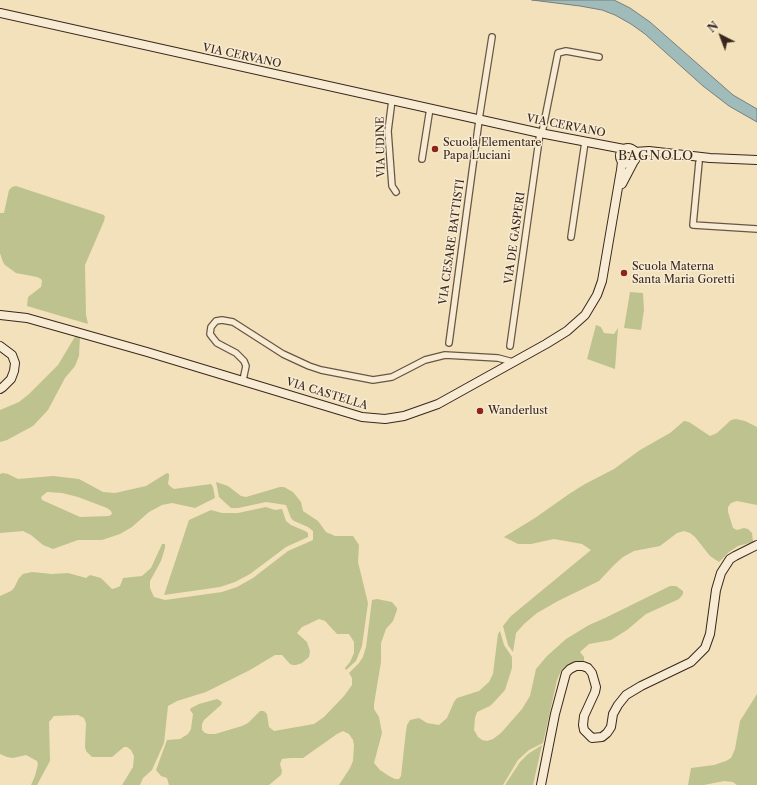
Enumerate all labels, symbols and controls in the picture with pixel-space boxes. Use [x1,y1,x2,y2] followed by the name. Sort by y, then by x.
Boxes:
[701,16,741,56] north arrow
[705,19,721,35] text: N
[201,41,283,71] street label: VIA CERVANO
[525,112,607,140] street label: VIA CERVANO
[374,116,388,178] street label: VIA UDINE
[443,136,542,162] place label: Scuola Elementare Papa Luciani
[430,144,440,154] marker: Scuola Elementare Papa Luciani
[618,148,694,164] district label: BAGNOLO
[437,178,467,306] street label: VIA CESARE BATTISTI
[502,191,528,285] street label: VIA DE GASPERI
[632,260,735,286] place label: Scuola Materna Santa Maria Goretti
[619,268,629,278] marker: Scuola Materna Santa Maria Goretti
[285,375,369,413] street label: VIA CASTELLA
[488,404,548,418] place label: Wanderlust
[475,406,485,416] marker: Wanderlust

